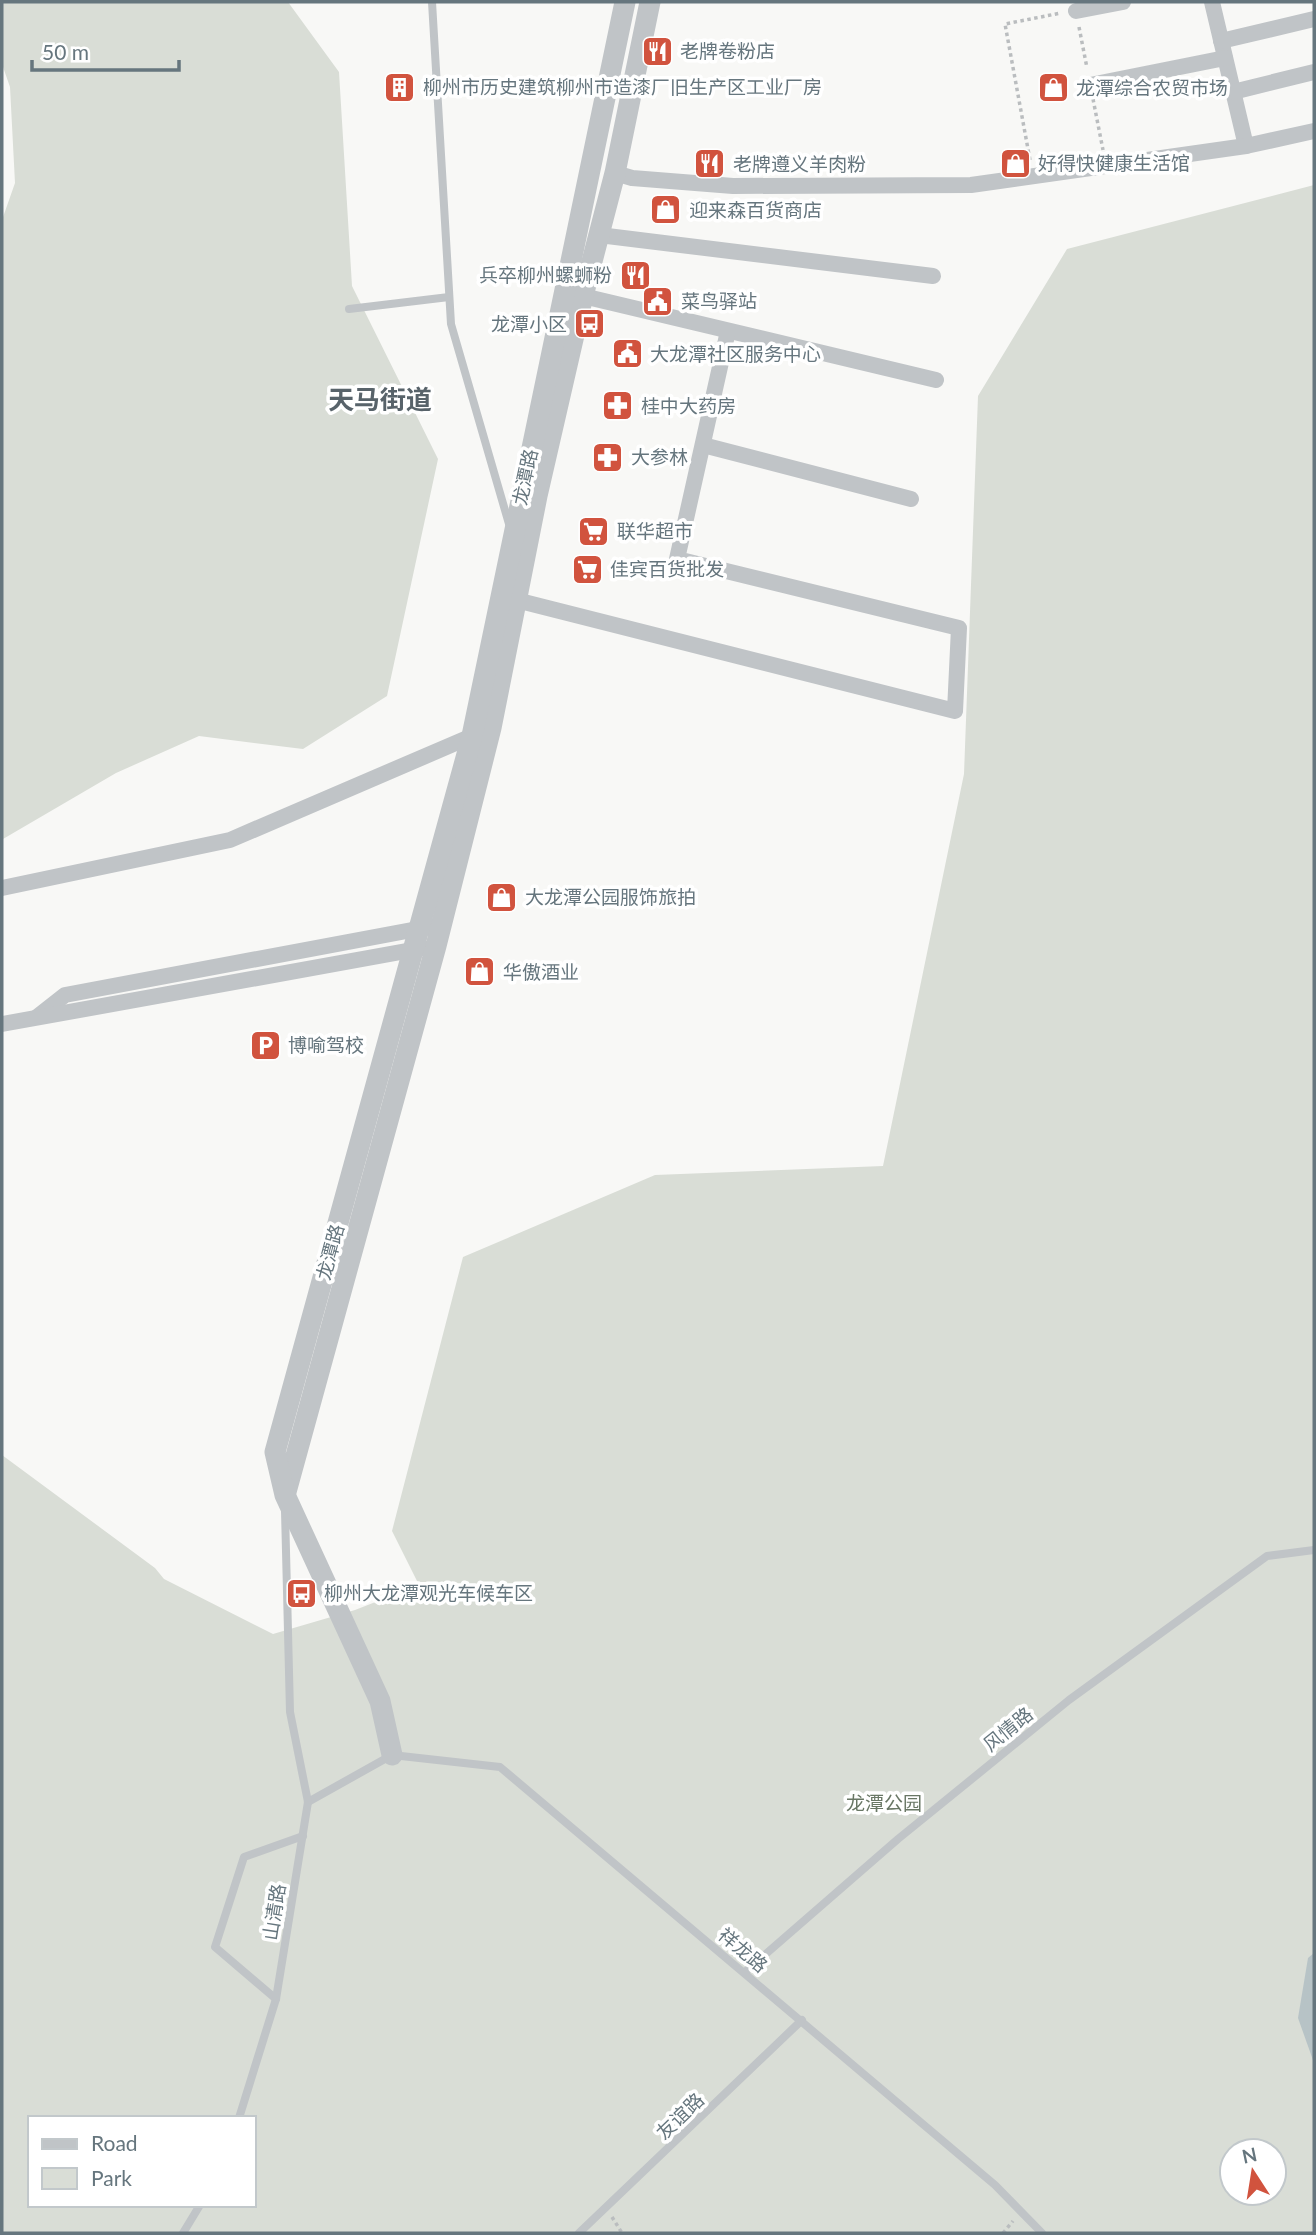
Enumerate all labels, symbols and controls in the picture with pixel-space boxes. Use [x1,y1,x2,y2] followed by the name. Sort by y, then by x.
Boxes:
[32,28,178,72] scale bar
[640,34,674,68] restaurant icon: 老牌卷粉店
[42,39,89,64] text: 50 m
[680,39,775,62] place label: 老牌卷粉店
[383,70,417,104] building icon: 柳州市历史建筑柳州市造漆厂旧生产区工业厂房
[1036,71,1070,105] shop icon: 龙潭综合农贸市场
[423,75,822,98] place label: 柳州市历史建筑柳州市造漆厂旧生产区工业厂房
[1076,76,1228,99] place label: 龙潭综合农贸市场
[998,146,1032,180] shop icon: 好得快健康生活馆
[693,147,727,181] restaurant icon: 老牌遵义羊肉粉
[1038,151,1190,174] place label: 好得快健康生活馆
[733,152,866,175] place label: 老牌遵义羊肉粉
[649,193,683,227] shop icon: 迎来森百货商店
[689,198,822,221] place label: 迎来森百货商店
[618,258,652,292] restaurant icon: 兵卒柳州螺蛳粉
[479,263,612,286] place label: 兵卒柳州螺蛳粉
[641,284,675,318] public building icon: 菜鸟驿站
[681,289,757,312] place label: 菜鸟驿站
[573,307,607,341] bus stop icon: 龙潭小区
[491,312,567,335] place label: 龙潭小区
[610,337,644,371] public building icon: 大龙潭社区服务中心
[650,342,821,365] place label: 大龙潭社区服务中心
[328,383,432,415] district label: 天马街道
[601,389,635,423] pharmacy icon: 桂中大药房
[641,394,736,417] place label: 桂中大药房
[591,440,625,474] pharmacy icon: 大参林
[631,445,688,468] place label: 大参林
[507,447,542,507] street label: 龙潭路
[577,514,611,548] supermarket icon: 联华超市
[617,519,693,542] place label: 联华超市
[570,552,604,586] supermarket icon: 佳宾百货批发
[610,557,724,580] place label: 佳宾百货批发
[485,880,519,914] shop icon: 大龙潭公园服饰旅拍
[525,885,696,908] place label: 大龙潭公园服饰旅拍
[463,955,497,989] shop icon: 华傲酒业
[503,960,579,983] place label: 华傲酒业
[248,1028,282,1062] parking icon: 博喻驾校
[288,1033,364,1056] place label: 博喻驾校
[311,1221,348,1282] street label: 龙潭路
[284,1576,318,1610] bus stop icon: 柳州大龙潭观光车候车区
[324,1581,533,1604] place label: 柳州大龙潭观光车候车区
[978,1702,1037,1755] street label: 风情路
[846,1791,922,1814] park label: 龙潭公园
[258,1882,289,1942] street label: 山清路
[714,1922,773,1977] street label: 祥龙路
[651,2088,708,2144] street label: 友谊路
[28,2116,256,2207] legend
[91,2130,138,2155] text: Road
[1218,2137,1288,2207] north arrow
[1240,2142,1259,2168] text: N
[91,2165,132,2190] text: Park

